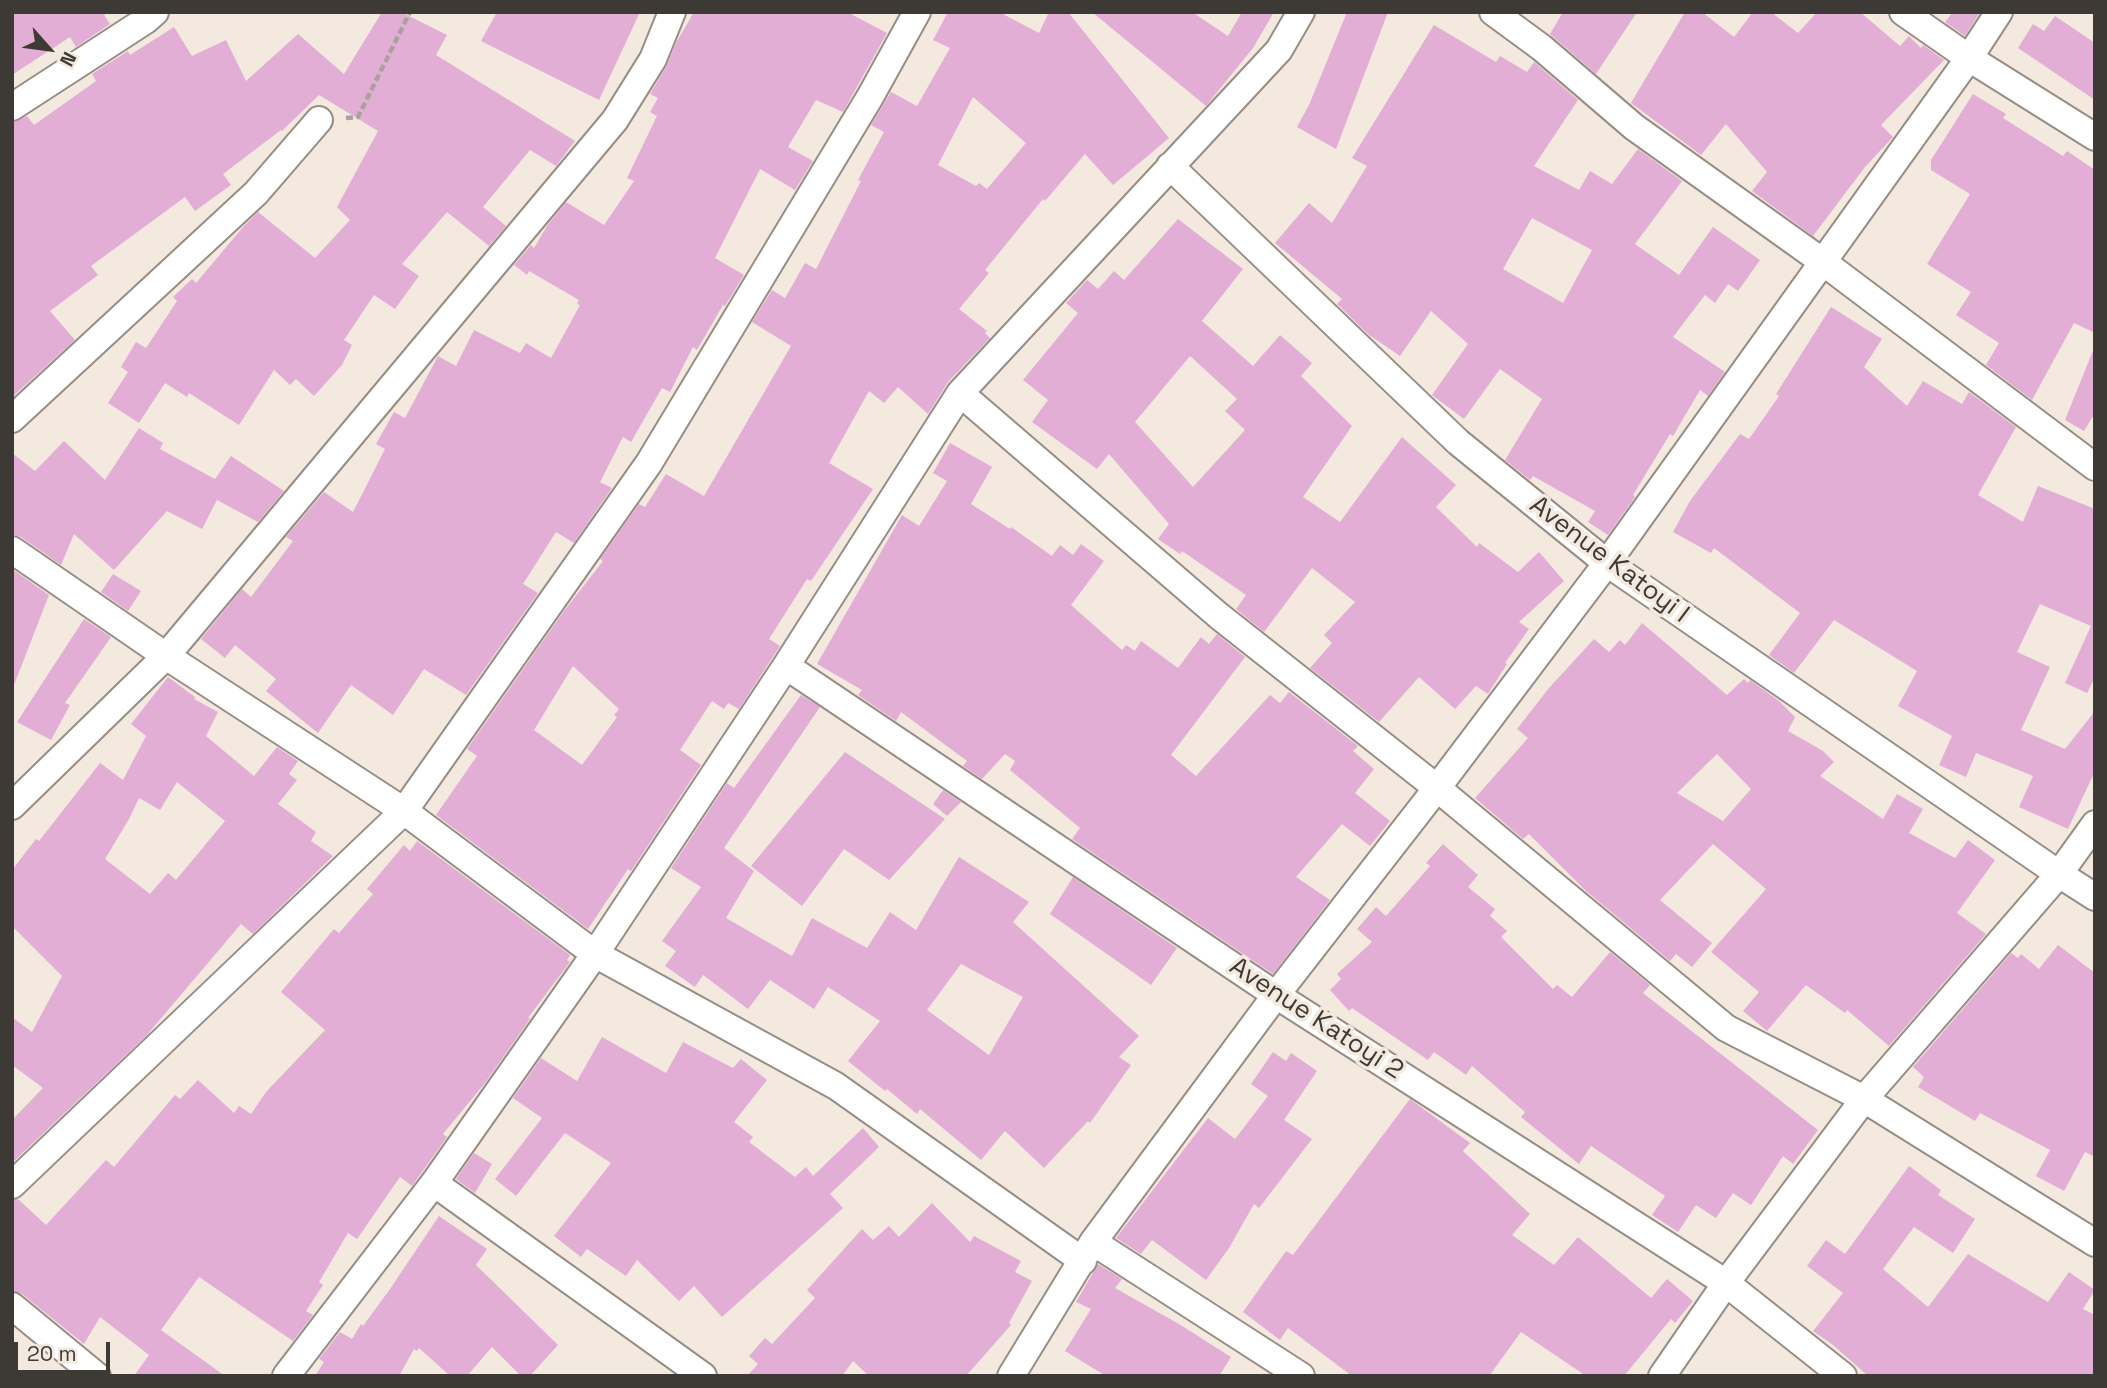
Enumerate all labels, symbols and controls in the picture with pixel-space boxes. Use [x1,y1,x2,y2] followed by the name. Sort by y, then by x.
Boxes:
[14,14,84,84] north arrow
[54,48,82,71] text: N
[1523,490,1695,630] street label: Avenue Katoyi I
[1223,951,1409,1087] street label: Avenue Katoyi 2
[18,1328,114,1372] scale bar
[27,1340,77,1367] text: 20 m

